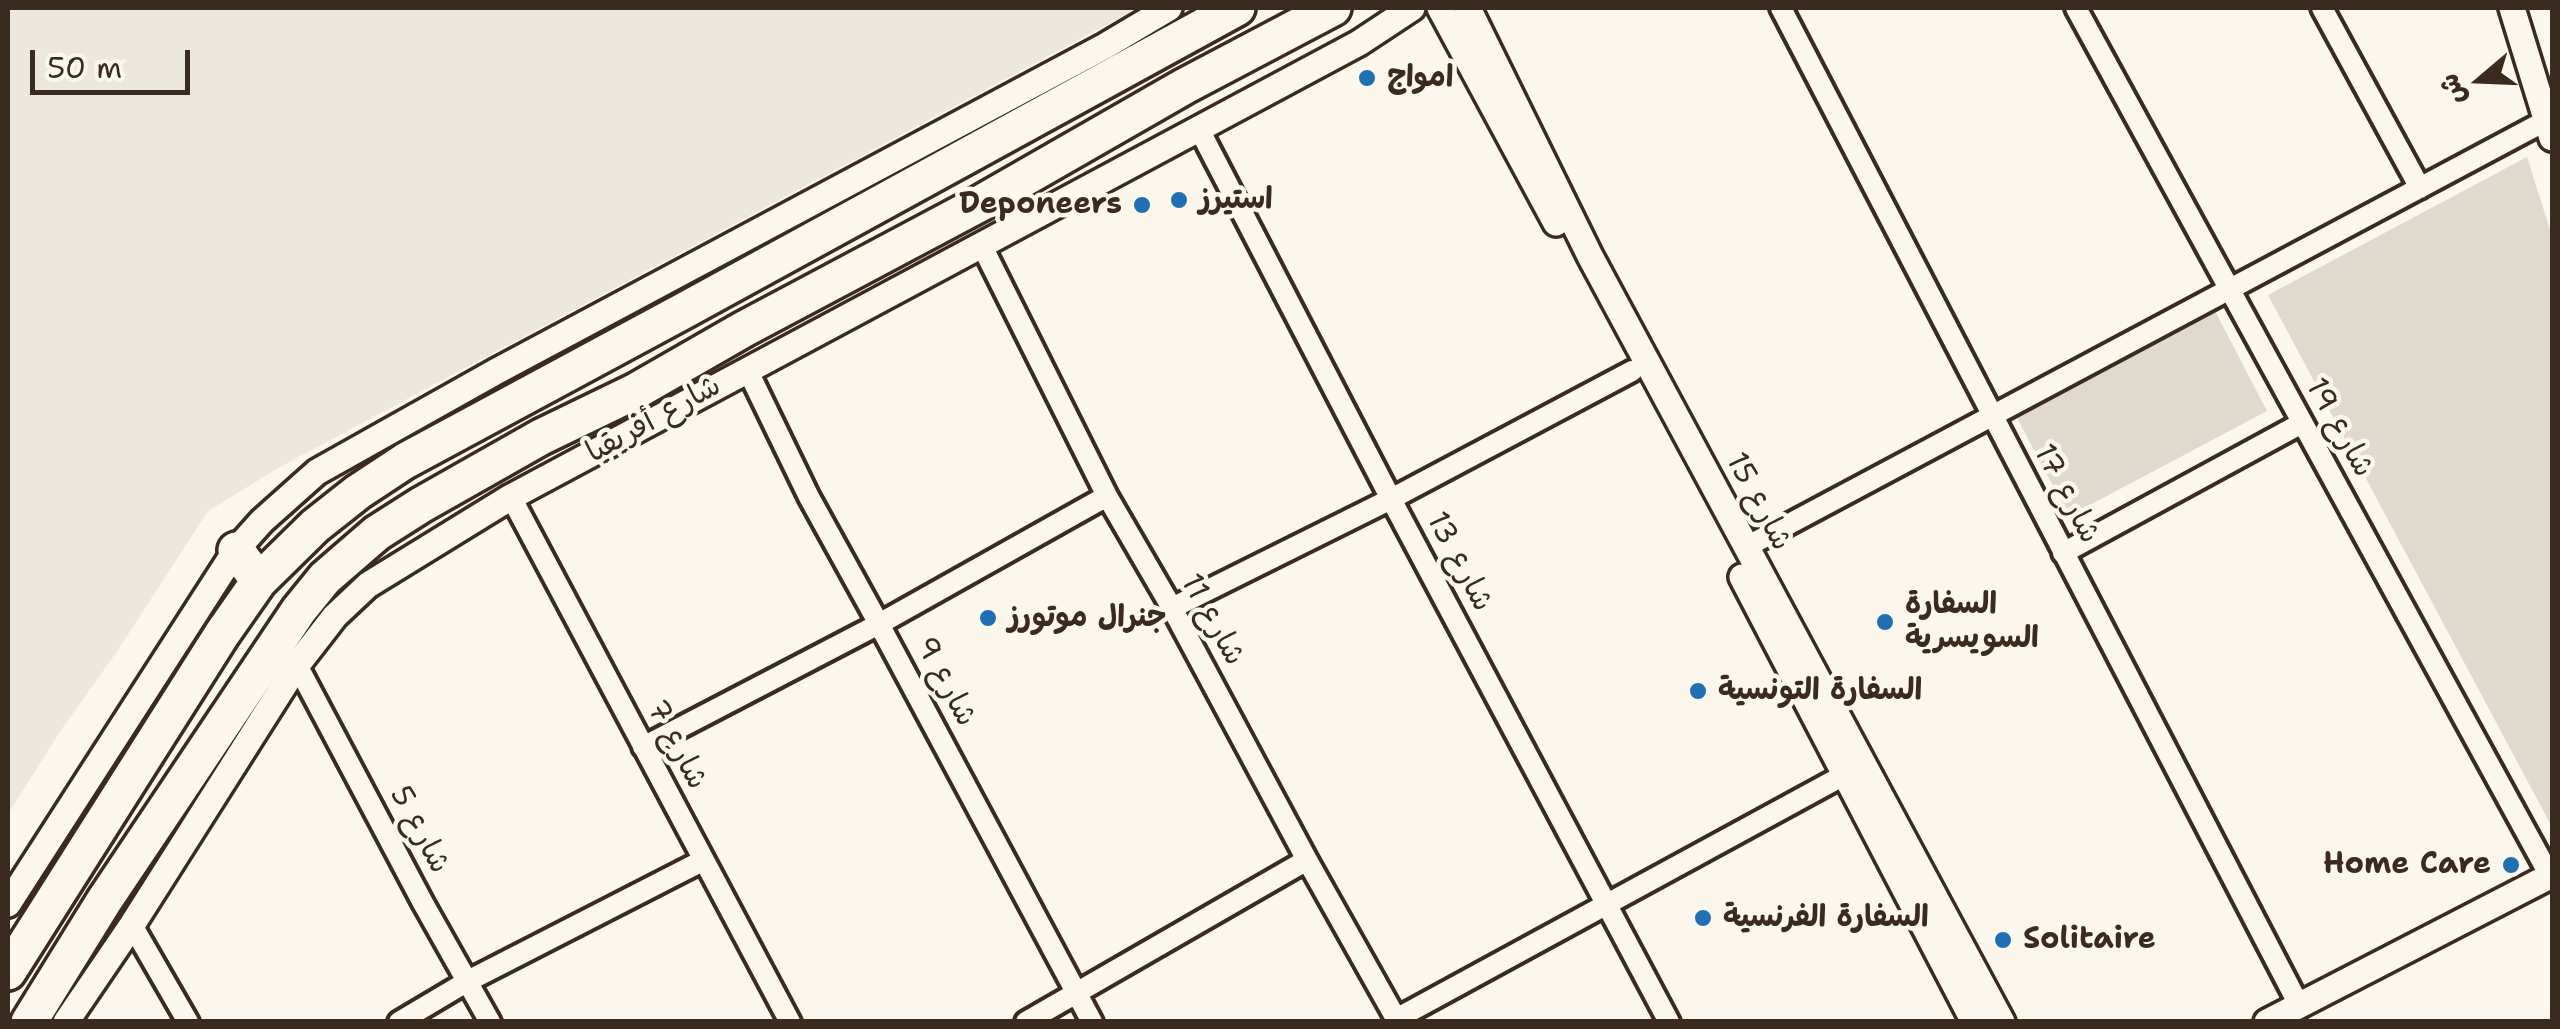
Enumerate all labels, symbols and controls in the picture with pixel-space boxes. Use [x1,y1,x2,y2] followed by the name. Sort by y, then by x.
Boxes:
[35,30,195,92] scale bar
[2430,30,2530,130] north arrow
[47,47,122,88] text: 50 m
[1387,60,1453,96] place label: امواج
[1356,67,1378,89] marker: امواج
[2429,69,2475,111] text: ش
[1199,182,1273,218] place label: استيرز
[959,187,1122,223] place label: Deponeers
[1168,189,1190,211] marker: استيرز
[1131,194,1153,216] marker: Deponeers
[580,368,728,472] street label: شارع أفريقيا
[2297,372,2381,484] street label: شارع 19
[2025,438,2107,550] street label: شارع 17
[1717,447,1799,557] street label: شارع 15
[1418,506,1500,618] street label: شارع 13
[1172,568,1252,672] street label: شارع 11
[1905,587,2039,658] place label: السفارة السويسرية
[1008,600,1167,636] place label: جنرال موتورز
[977,607,999,629] marker: جنرال موتورز
[1874,611,1896,633] marker: السفارة السويسرية
[907,631,983,733] street label: شارع 9
[1718,673,1922,709] place label: السفارة التونسية
[1687,680,1709,702] marker: السفارة التونسية
[638,694,714,796] street label: شارع 7
[381,780,457,880] street label: شارع 5
[2323,847,2491,883] place label: Home Care
[2500,854,2522,876] marker: Home Care
[1723,900,1929,936] place label: السفارة الفرنسية
[1692,907,1714,929] marker: السفارة الفرنسية
[2023,922,2156,958] place label: Solitaire
[1992,929,2014,951] marker: Solitaire

